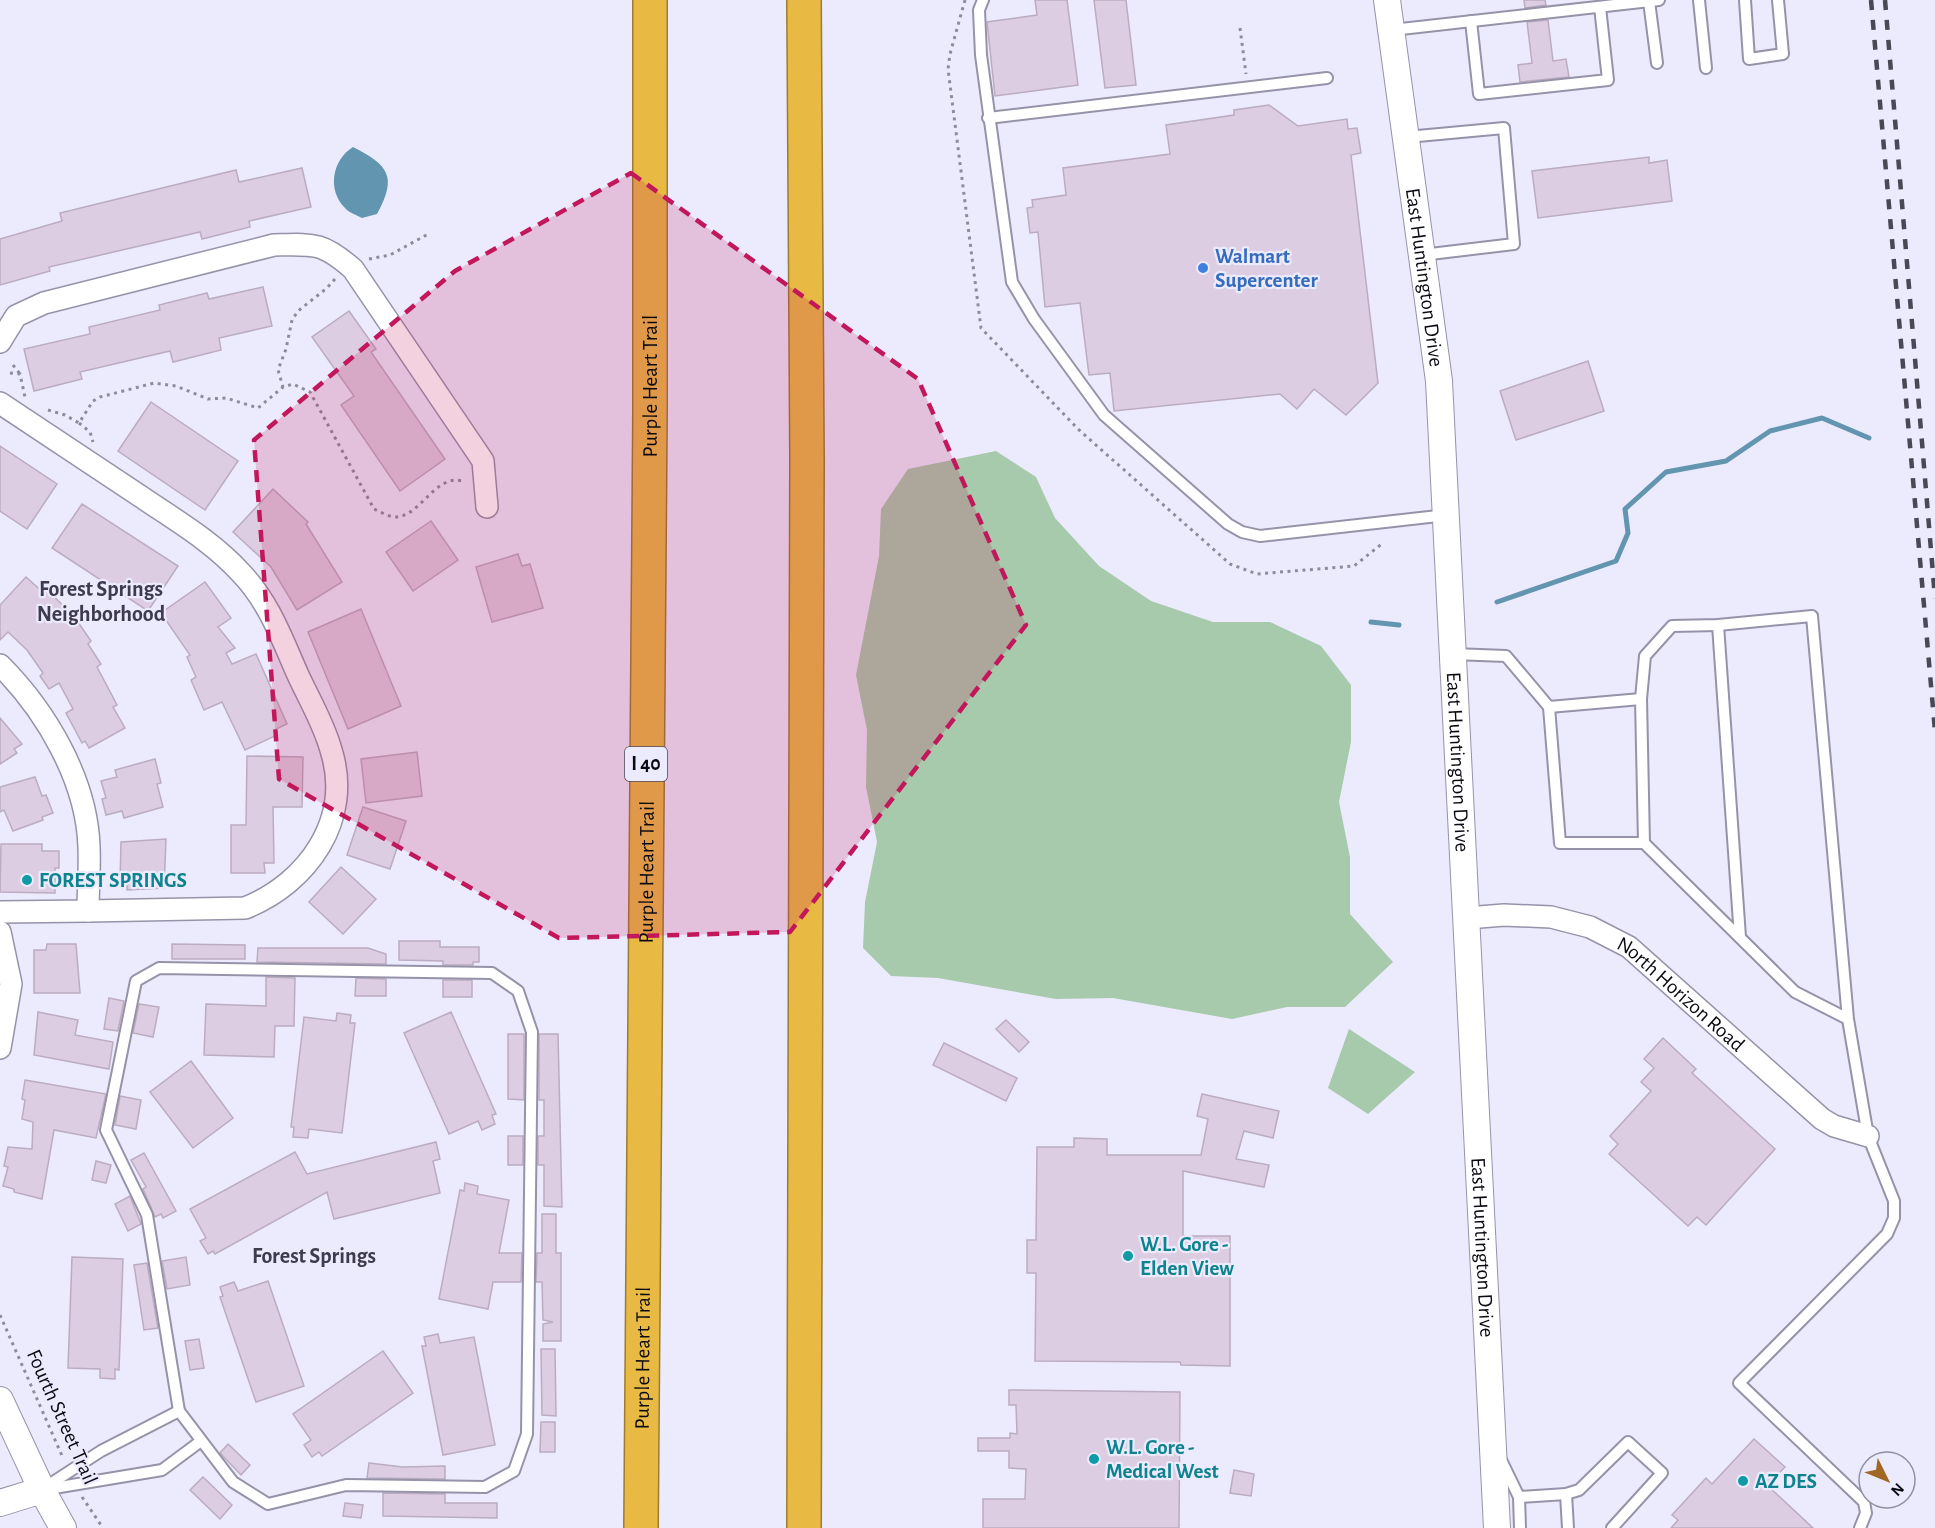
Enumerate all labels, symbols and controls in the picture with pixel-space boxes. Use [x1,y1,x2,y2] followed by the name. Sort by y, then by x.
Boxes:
[1402,187,1447,368] street label: East Huntington Drive
[1215,246,1318,291] place label: Walmart Supercenter
[1196,261,1210,275] marker: Walmart Supercenter
[639,315,661,457] street label: Purple Heart Trail
[37,578,166,625] district label: Forest Springs Neighborhood
[1443,671,1473,853] street label: East Huntington Drive
[625,747,667,781] road number: I 40
[635,801,657,943] street label: Purple Heart Trail
[39,870,187,891] place label: FOREST SPRINGS
[20,873,34,887] marker: FOREST SPRINGS
[1614,932,1749,1055] street label: North Horizon Road
[1468,1157,1498,1338] street label: East Huntington Drive
[1140,1234,1234,1279] place label: W.L. Gore - Elden View
[252,1245,376,1267] district label: Forest Springs
[1121,1249,1135,1263] marker: W.L. Gore - Elden View
[631,1287,653,1429] street label: Purple Heart Trail
[23,1346,101,1488] street label: Fourth Street Trail
[1106,1437,1219,1482] place label: W.L. Gore - Medical West
[1857,1450,1917,1510] north arrow
[1087,1452,1101,1466] marker: W.L. Gore - Medical West
[1755,1471,1817,1492] place label: AZ DES
[1736,1474,1750,1488] marker: AZ DES
[1888,1480,1907,1499] text: N

